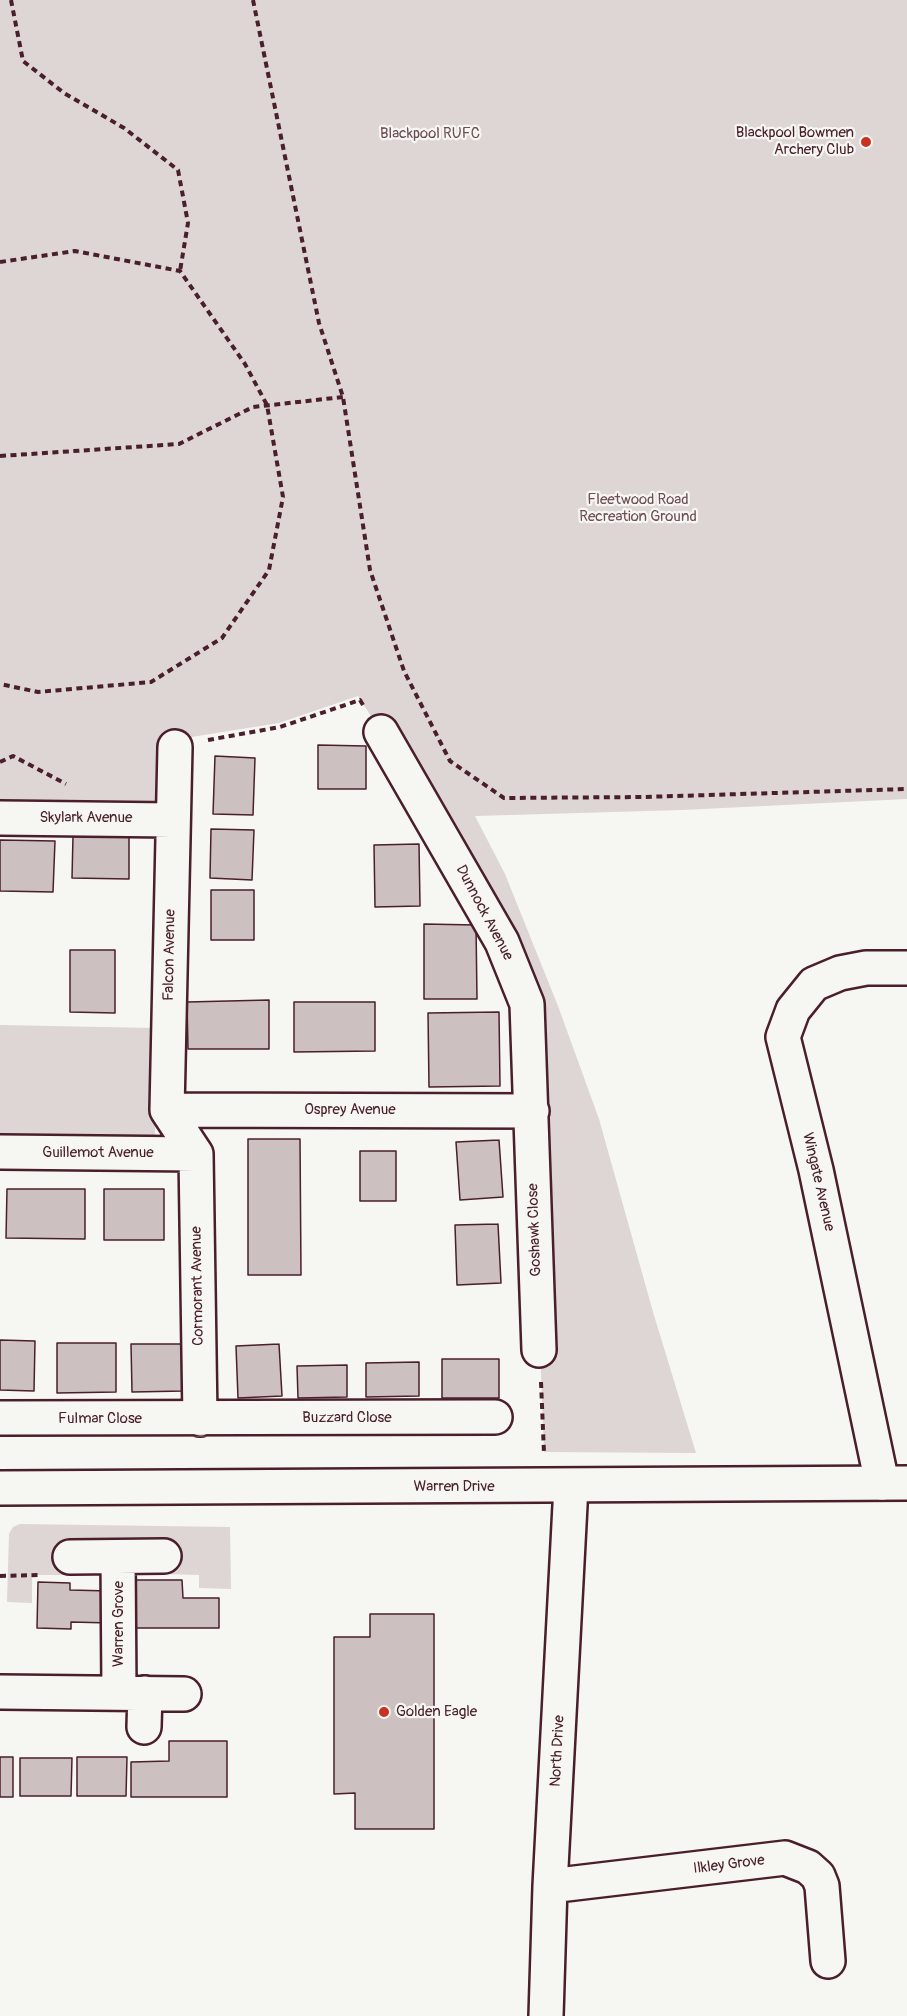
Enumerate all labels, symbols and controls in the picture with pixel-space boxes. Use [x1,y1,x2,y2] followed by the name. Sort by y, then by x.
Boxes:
[736,124,854,159] place label: Blackpool Bowmen Archery Club
[380,125,480,143] park label: Blackpool RUFC
[859,135,873,149] marker: Blackpool Bowmen Archery Club
[579,491,697,526] park label: Fleetwood Road Recreation Ground
[40,809,132,827] street label: Skylark Avenue
[451,862,517,964] street label: Dunnock Avenue
[160,909,180,1001] street label: Falcon Avenue
[304,1101,396,1119] street label: Osprey Avenue
[798,1131,838,1233] street label: Wingate Avenue
[42,1144,154,1162] street label: Guillemot Avenue
[524,1183,546,1277] street label: Goshawk Close
[188,1226,208,1346] street label: Cormorant Avenue
[302,1409,392,1427] street label: Buzzard Close
[58,1410,142,1428] street label: Fulmar Close
[413,1478,495,1496] street label: Warren Drive
[110,1581,128,1667] street label: Warren Grove
[396,1703,477,1721] place label: Golden Eagle
[377,1705,391,1719] marker: Golden Eagle
[547,1715,569,1787] street label: North Drive
[692,1852,766,1878] street label: Ilkley Grove

